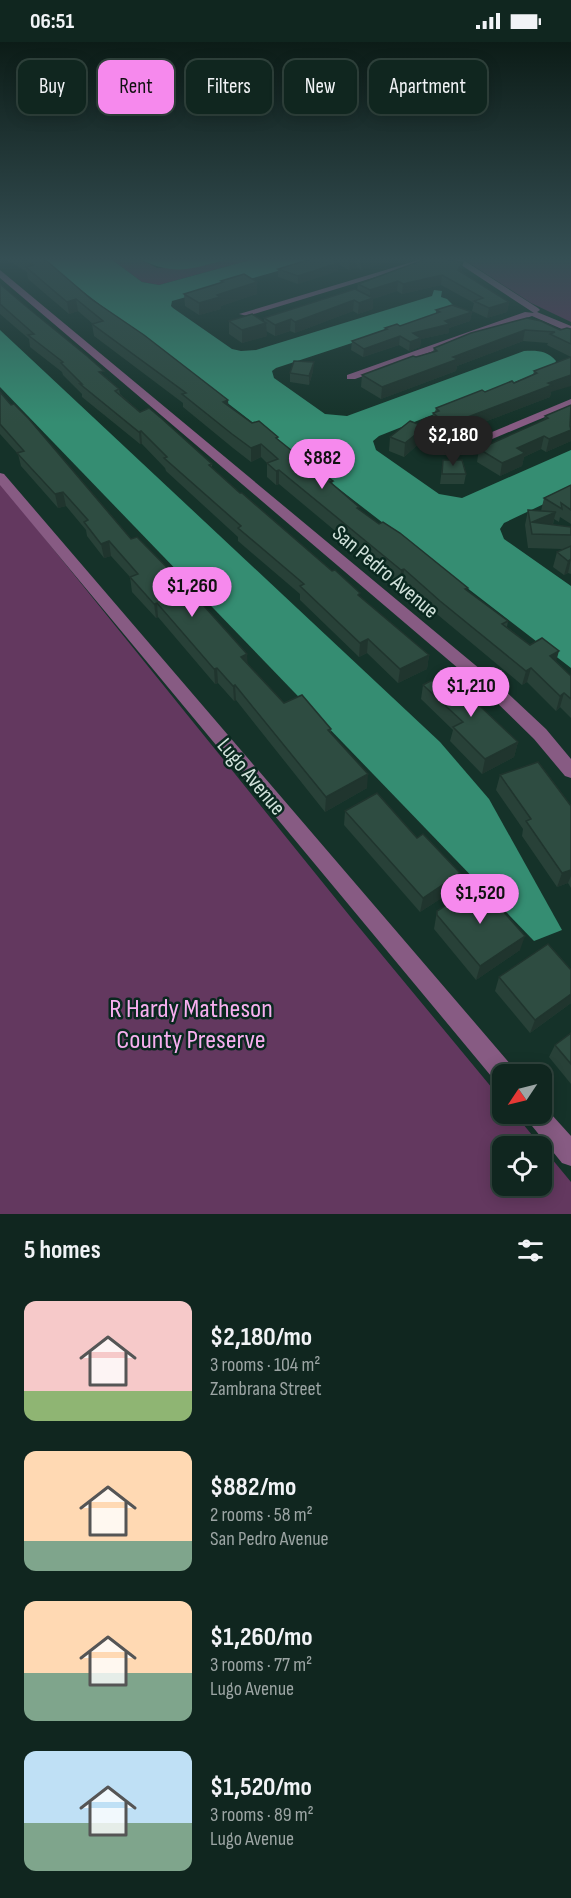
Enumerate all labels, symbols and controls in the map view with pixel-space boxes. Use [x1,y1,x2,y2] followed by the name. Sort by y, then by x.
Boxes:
[30,8,74,35] text: 06:51
[18,60,86,114] chip: Buy
[98,60,174,114] chip: Rent
[186,60,272,114] chip: Filters
[284,60,357,114] chip: New
[369,60,487,114] chip: Apartment
[404,416,502,467] pin: $2,180
[428,423,478,447] text: $2,180
[286,439,358,490] pin: $882
[303,446,341,470] text: $882
[326,520,444,624] street label: San Pedro Avenue
[143,567,241,618] pin: $1,260
[167,574,217,598] text: $1,260
[422,667,520,718] pin: $1,210
[446,674,496,698] text: $1,210
[211,733,291,821] street label: Lugo Avenue
[431,874,529,925] pin: $1,520
[455,881,505,905] text: $1,520
[109,993,273,1056] park label: R Hardy Matheson County Preserve
[492,1064,552,1124] north arrow
[492,1064,552,1196] map controls
[492,1136,552,1196] button: locate
[514,1234,547,1267] icon: filters
[24,1235,101,1266] text: 5 homes
[210,1322,312,1353] text: $2,180/mo
[72,1325,144,1397] icon: home
[210,1353,320,1377] text: 3 rooms · 104 m²
[210,1377,322,1401] text: Zambrana Street
[210,1472,296,1503] text: $882/mo
[72,1475,144,1547] icon: home
[210,1503,313,1527] text: 2 rooms · 58 m²
[210,1527,329,1551] text: San Pedro Avenue
[210,1622,313,1653] text: $1,260/mo
[72,1625,144,1697] icon: home
[210,1653,312,1677] text: 3 rooms · 77 m²
[210,1677,294,1701] text: Lugo Avenue
[210,1772,312,1803] text: $1,520/mo
[72,1775,144,1847] icon: home
[210,1803,314,1827] text: 3 rooms · 89 m²
[210,1827,294,1851] text: Lugo Avenue

